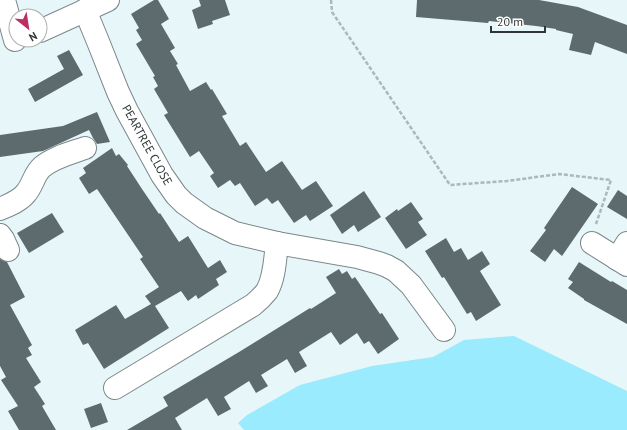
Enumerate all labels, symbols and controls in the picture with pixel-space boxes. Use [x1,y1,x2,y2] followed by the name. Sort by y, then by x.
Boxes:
[8,8,48,48] north arrow
[491,8,545,34] scale bar
[497,14,523,29] text: 20 m
[26,29,40,45] text: N
[119,102,176,188] street label: PEARTREE CLOSE

